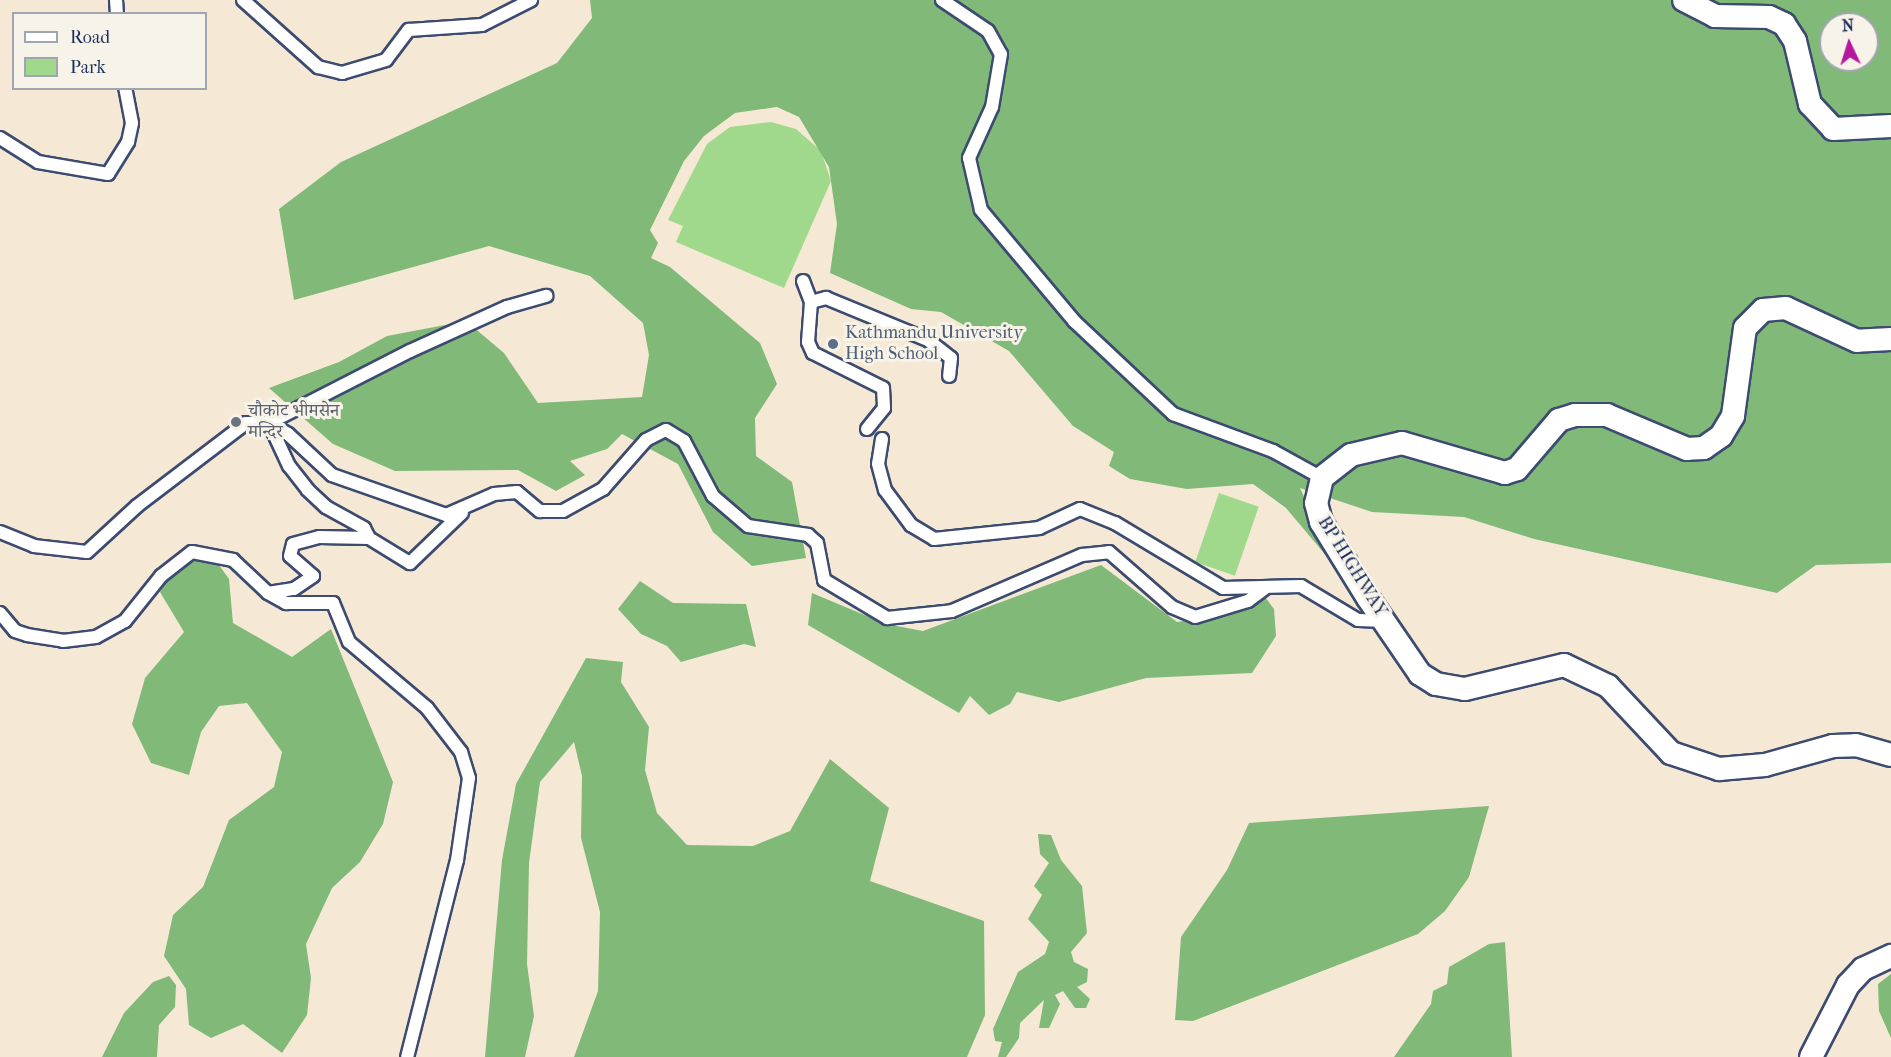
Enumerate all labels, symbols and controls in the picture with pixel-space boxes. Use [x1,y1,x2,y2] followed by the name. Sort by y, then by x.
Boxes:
[12,12,207,90] legend
[1819,12,1879,72] north arrow
[1841,16,1855,35] text: N
[70,27,110,48] text: Road
[70,57,106,78] text: Park
[845,323,1023,366] place label: Kathmandu University High School
[826,337,840,351] marker: Kathmandu University High School
[248,401,339,444] place label: चौकोट भीमसेन मन्दिर
[229,415,243,429] marker: चौकोट भीमसेन मन्दिर
[1313,513,1391,621] street label: BP HIGHWAY

